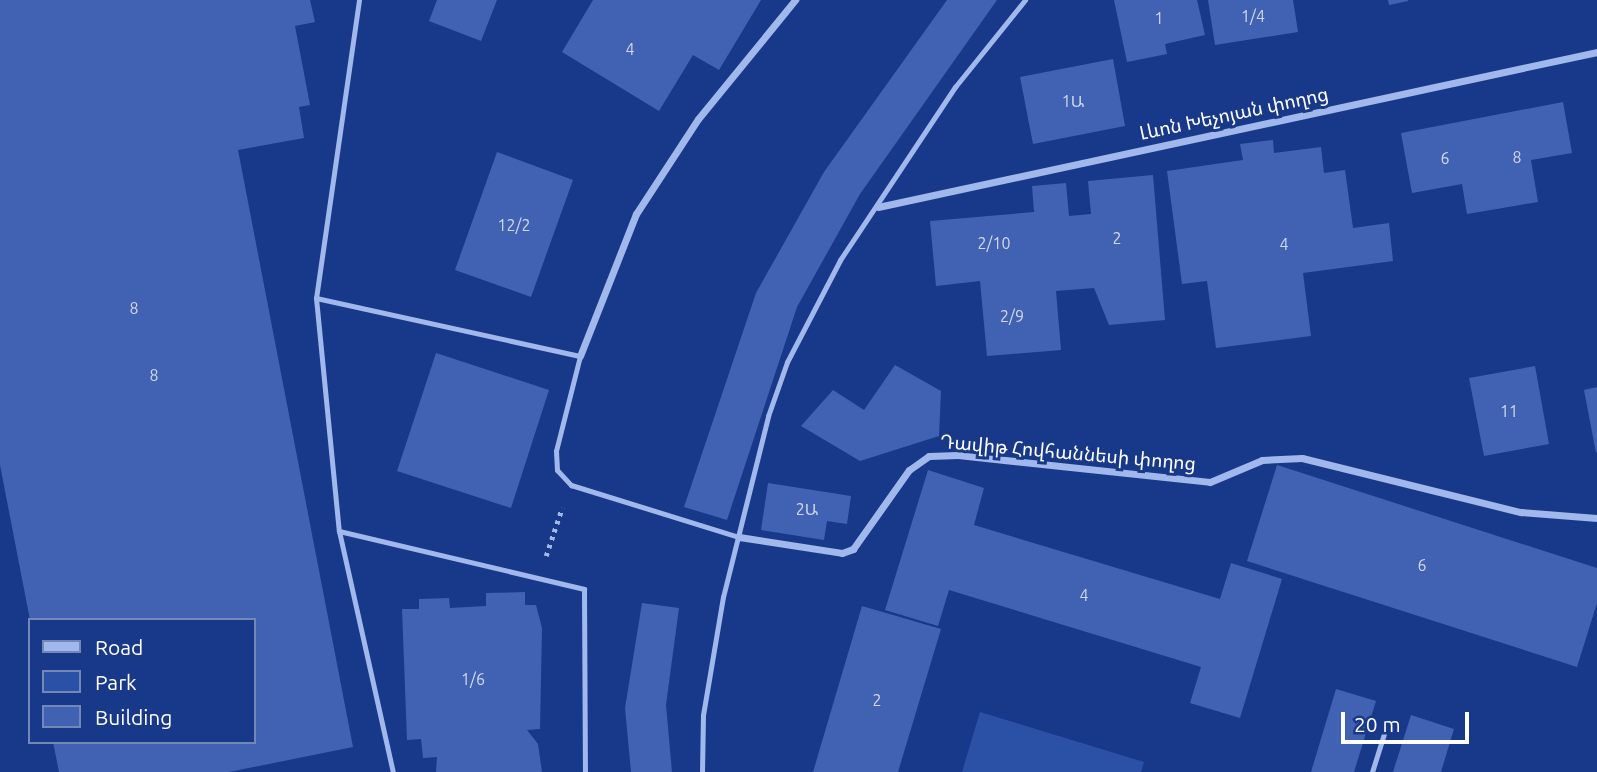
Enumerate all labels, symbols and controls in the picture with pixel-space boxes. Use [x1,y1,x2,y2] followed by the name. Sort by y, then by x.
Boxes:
[1241,6,1265,26] house number: 1/4
[1154,8,1164,28] house number: 1
[625,39,635,59] house number: 4
[1137,83,1331,145] street label: Լևոն Խեչոյան փողոց
[1062,91,1084,111] house number: 1Ա
[1512,147,1522,167] house number: 8
[1440,148,1450,168] house number: 6
[498,215,530,235] house number: 12/2
[1112,228,1122,248] house number: 2
[978,233,1010,253] house number: 2/10
[1279,234,1289,254] house number: 4
[129,298,139,318] house number: 8
[1000,306,1024,326] house number: 2/9
[149,365,159,385] house number: 8
[1500,401,1518,421] house number: 11
[939,430,1197,476] street label: Դավիթ Հովհաննեսի փողոց
[796,499,818,519] house number: 2Ա
[1417,555,1427,575] house number: 6
[1079,585,1089,605] house number: 4
[28,618,256,744] legend
[95,635,143,659] text: Road
[461,669,485,689] house number: 1/6
[95,670,137,694] text: Park
[872,690,882,710] house number: 2
[1345,698,1473,742] scale bar
[95,705,172,729] text: Building
[1354,712,1401,736] text: 20 m

